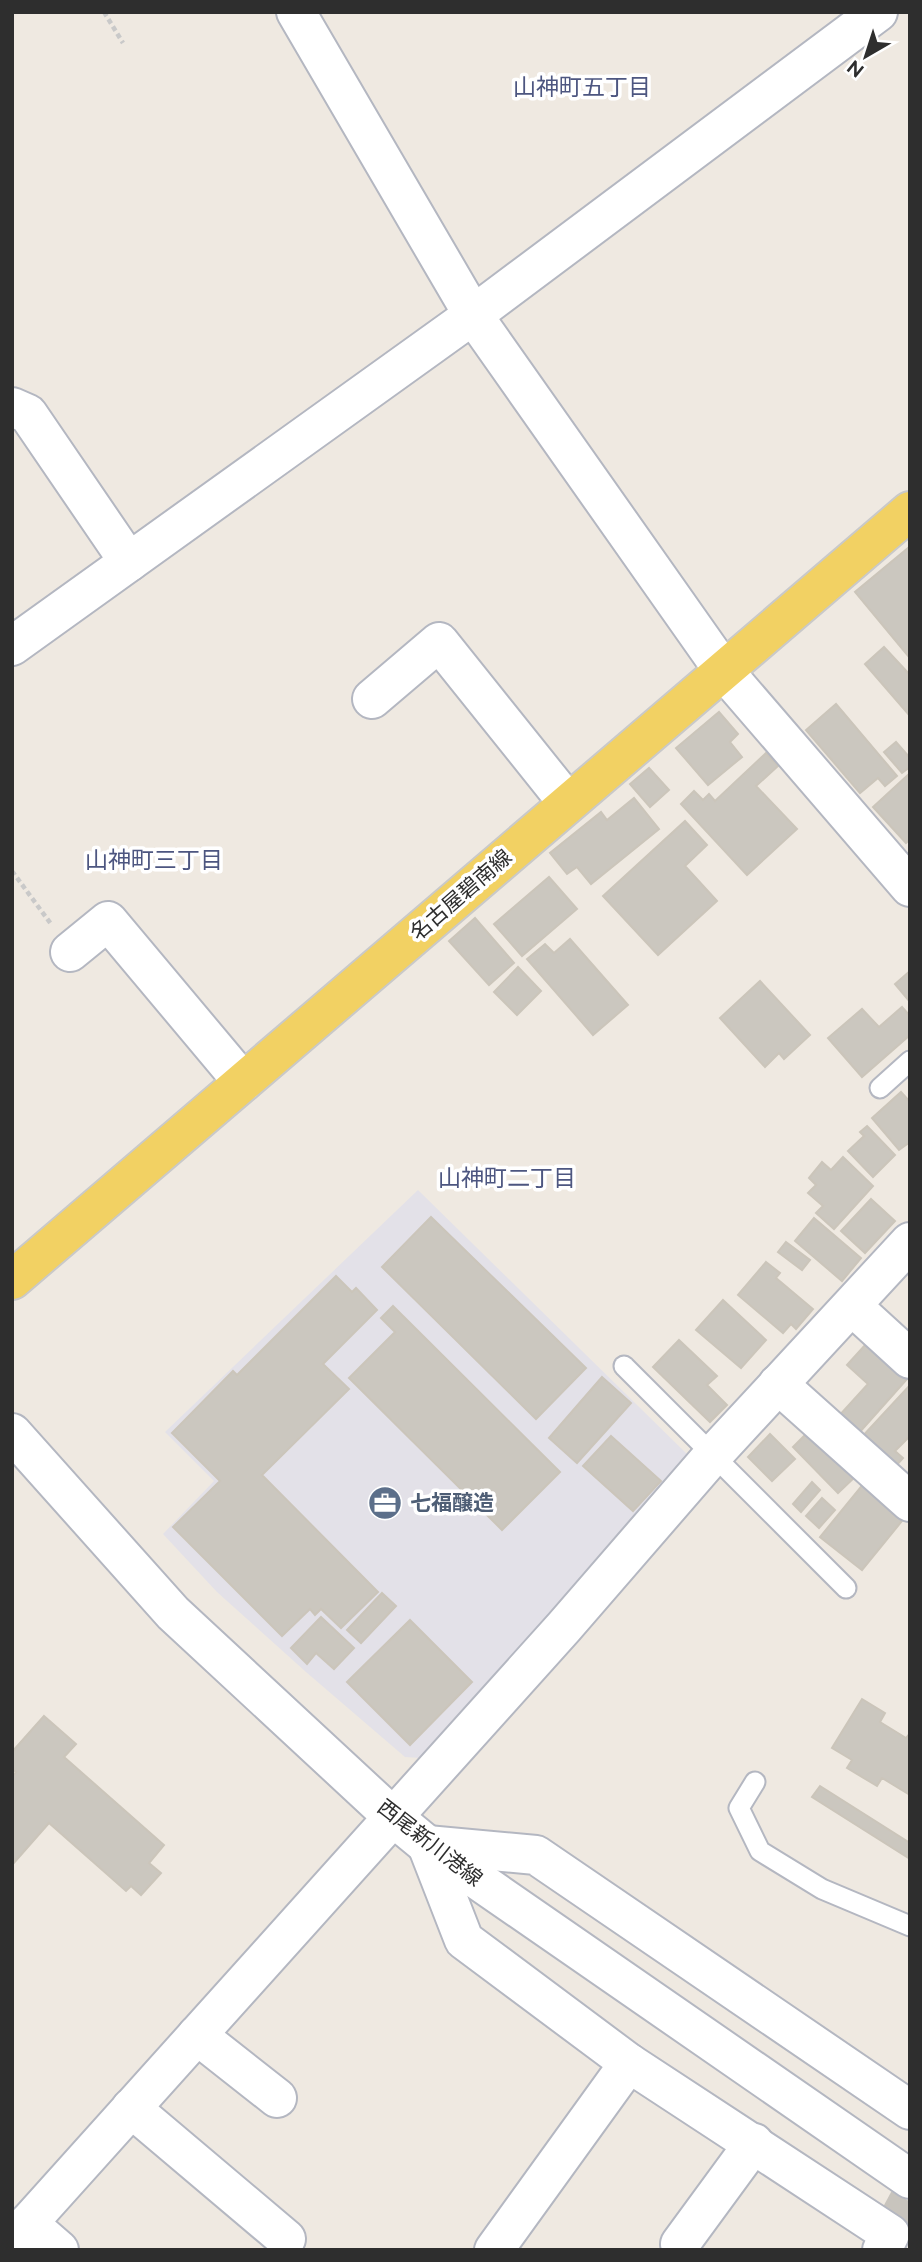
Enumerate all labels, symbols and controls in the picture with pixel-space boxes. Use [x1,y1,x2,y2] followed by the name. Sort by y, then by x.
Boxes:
[831,21,901,91] north arrow
[843,56,868,82] text: N
[513,73,651,100] district label: 山神町五丁目
[405,844,516,945] street label: 名古屋碧南線
[85,846,223,873] district label: 山神町三丁目
[438,1164,576,1191] district label: 山神町二丁目
[366,1484,404,1522] office icon: 七福醸造
[410,1490,494,1515] place label: 七福醸造
[373,1794,488,1891] street label: 西尾新川港線

